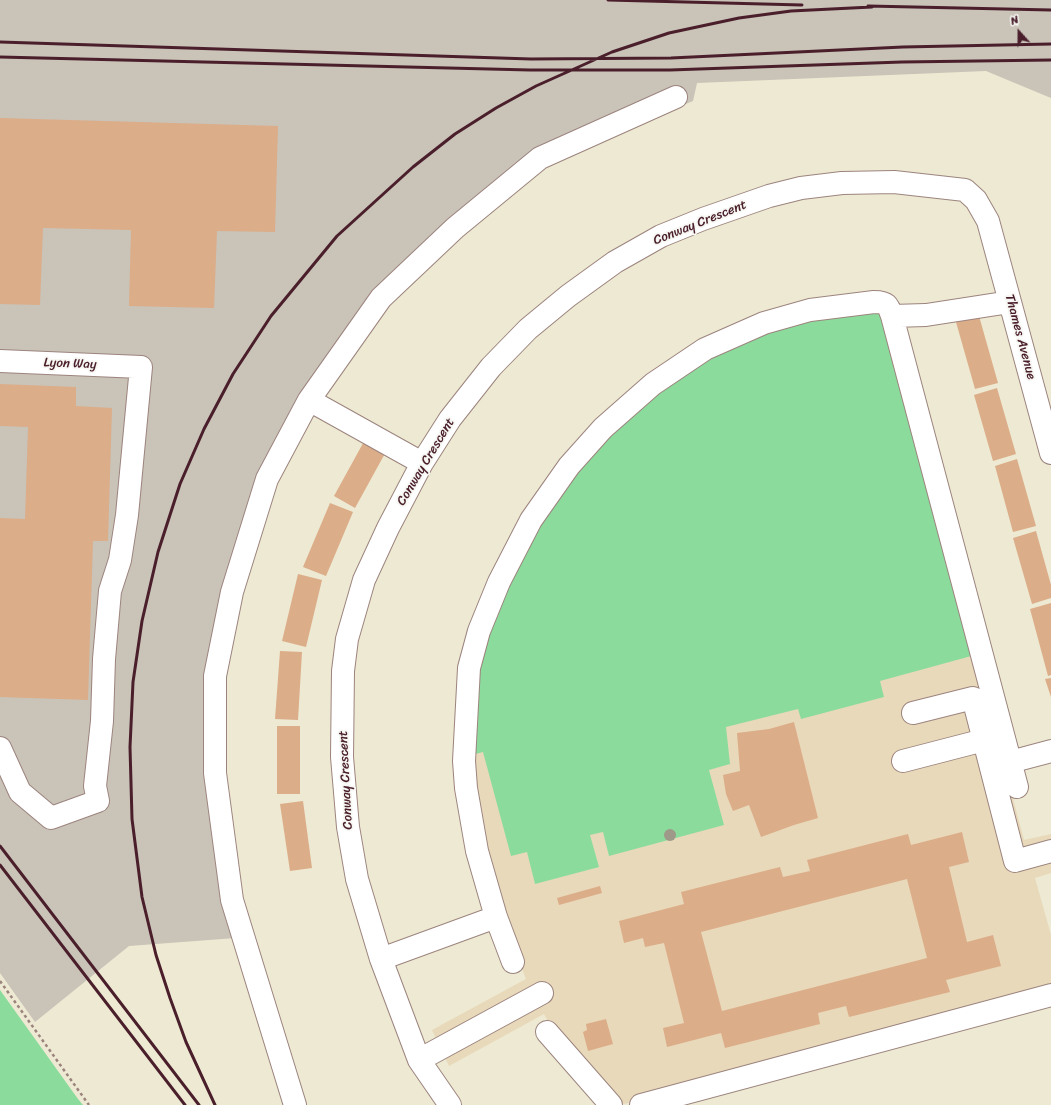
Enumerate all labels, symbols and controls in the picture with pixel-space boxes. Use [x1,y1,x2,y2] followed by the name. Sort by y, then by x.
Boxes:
[1008,10,1021,31] text: N
[999,12,1039,52] north arrow
[651,197,749,249] street label: Conway Crescent
[1001,293,1039,381] street label: Thames Avenue
[43,355,97,373] street label: Lyon Way
[394,415,458,509] street label: Conway Crescent
[336,730,356,830] street label: Conway Crescent

